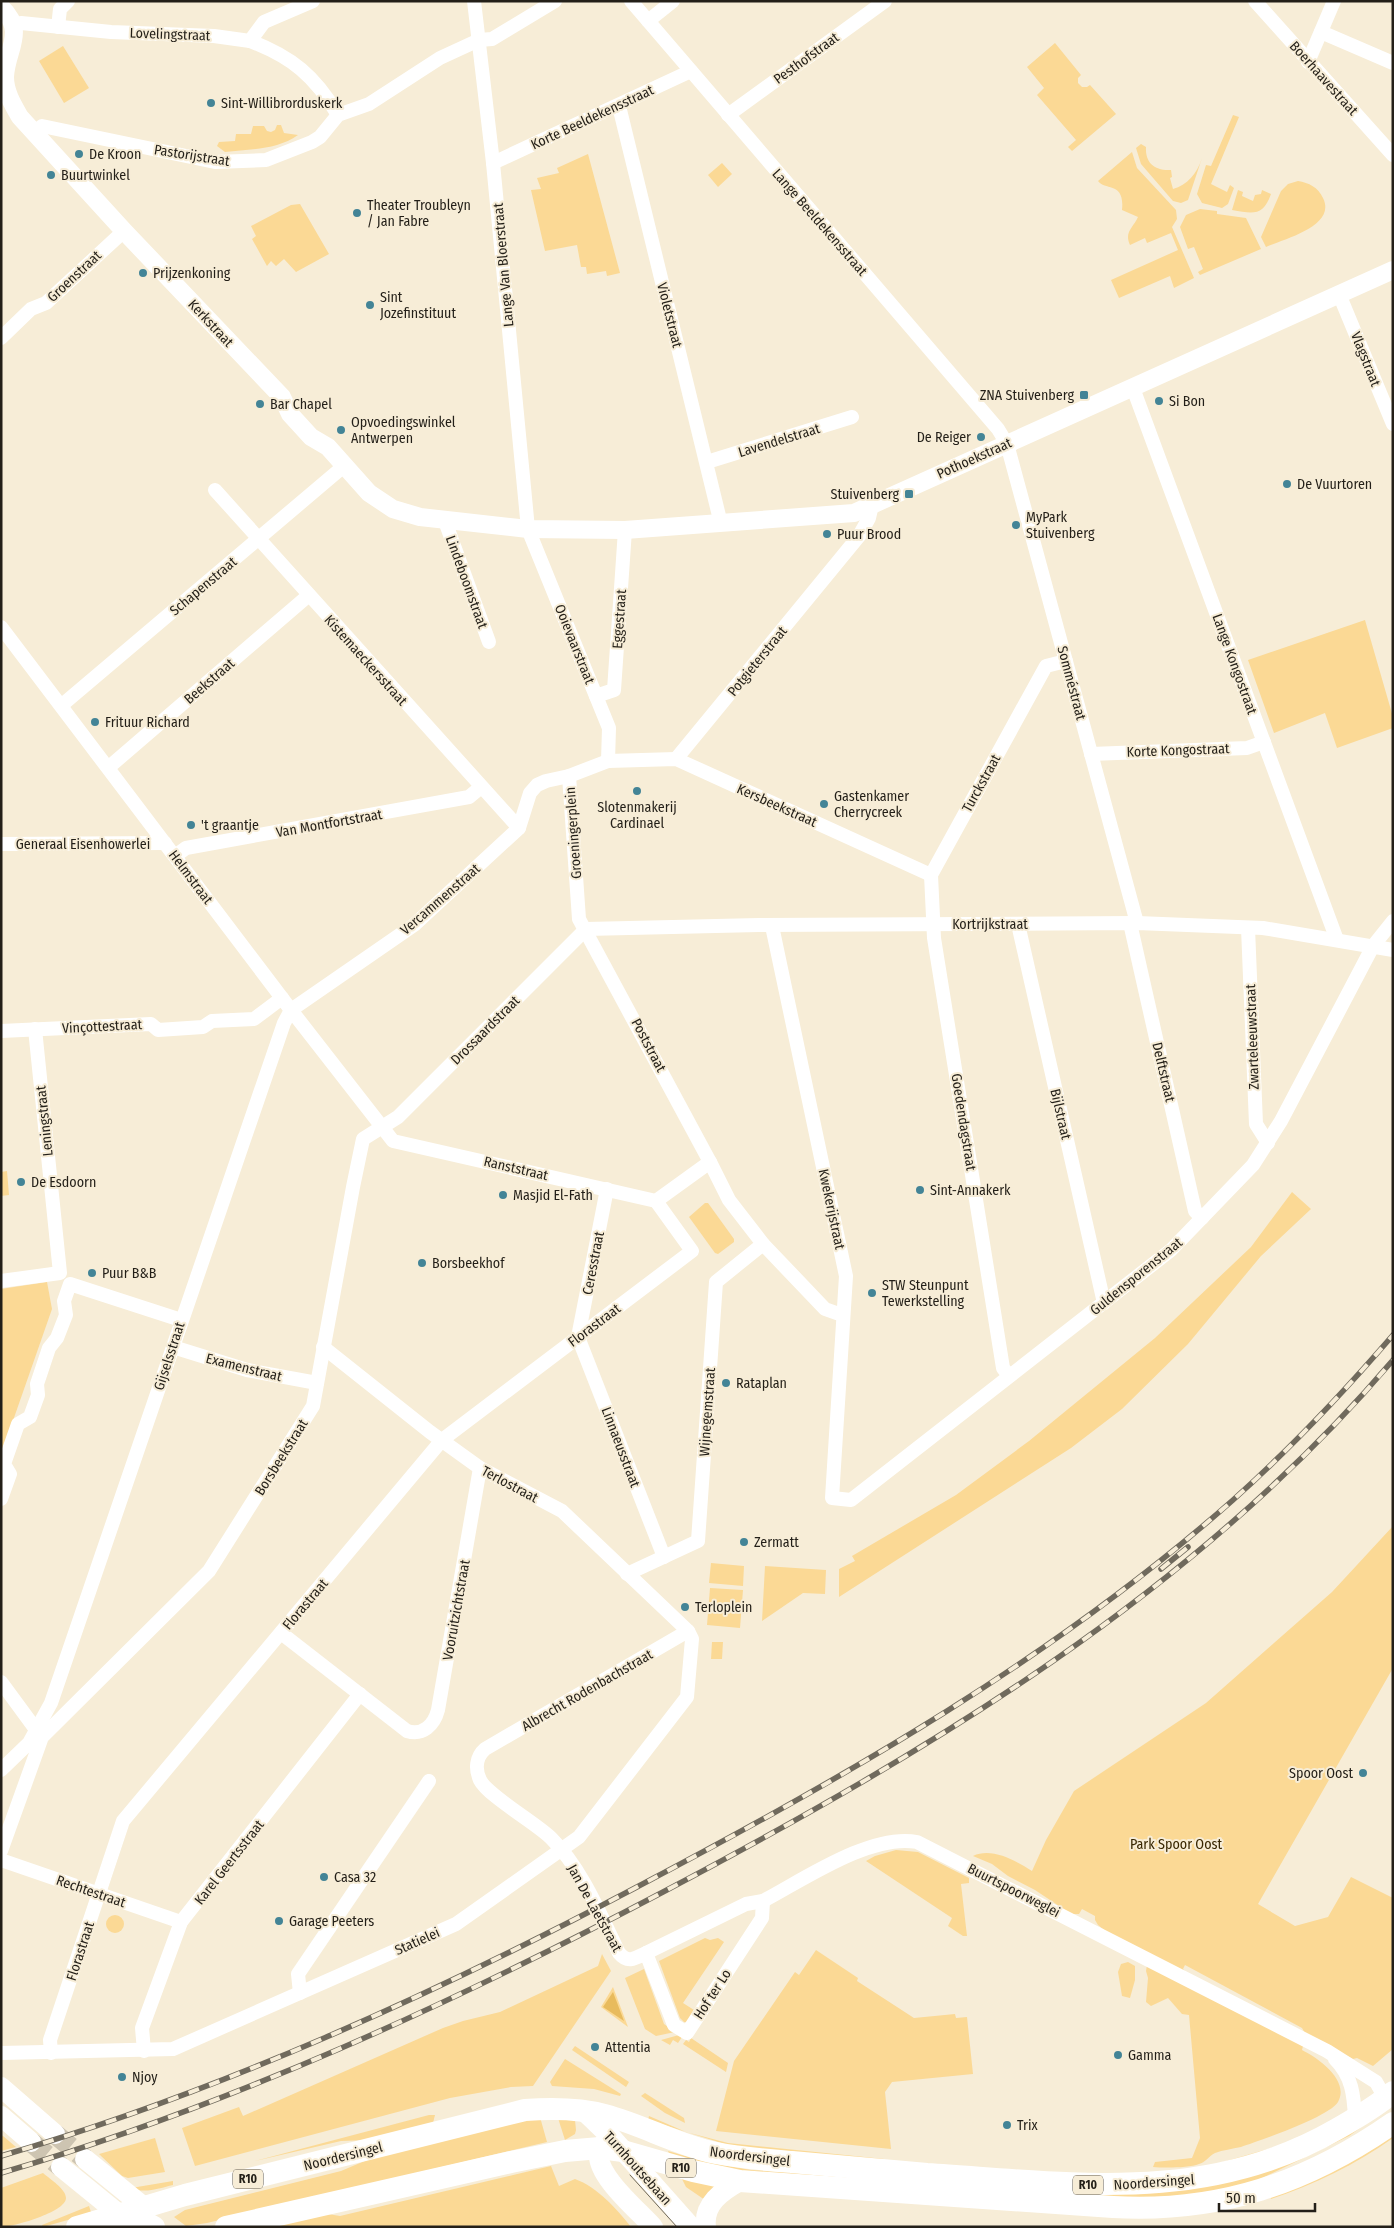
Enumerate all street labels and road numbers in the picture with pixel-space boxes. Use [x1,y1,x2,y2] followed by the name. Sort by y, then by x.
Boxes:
[129,25,211,44] street label: Lovelingstraat
[770,29,843,88] street label: Pesthofstraat
[1286,38,1362,119] street label: Boerhaavestraat
[528,81,657,153] street label: Korte Beeldekensstraat
[153,141,231,170] street label: Pastorijstraat
[769,165,871,280] street label: Lange Beeldekensstraat
[490,202,517,328] street label: Lange Van Bloerstraat
[44,247,105,306] street label: Groenstraat
[653,281,686,350] street label: Violetstraat
[184,296,237,351] street label: Kerkstraat
[1347,329,1384,389] street label: Vlagstraat
[736,420,822,461] street label: Lavendelstraat
[934,434,1015,483] street label: Pothoekstraat
[442,533,491,631] street label: Lindeboomstraat
[166,553,241,619] street label: Schapenstraat
[609,588,630,649] street label: Eggestraat
[551,602,598,687] street label: Ooievaarstraat
[321,612,411,709] street label: Kistemaeckersstraat
[1208,612,1261,717] street label: Lange Kongostraat
[724,623,791,700] street label: Potgieterstraat
[1053,644,1090,722] street label: Somméstraat
[181,655,238,708] street label: Beekstraat
[1126,740,1230,761] street label: Korte Kongostraat
[959,751,1004,815] street label: Turckstraat
[734,780,820,831] street label: Kersbeekstraat
[562,786,585,880] street label: Groeningerplein
[275,806,384,841] street label: Van Montfortstraat
[16,836,150,853] street label: Generaal Eisenhowerlei
[165,847,217,908] street label: Helmstraat
[397,860,484,939] street label: Vercammenstraat
[952,916,1028,933] street label: Kortrijkstraat
[1242,983,1263,1090] street label: Zwarteleeuwstraat
[447,992,524,1068] street label: Drossaardstraat
[62,1016,143,1037] street label: Vinçottestraat
[627,1016,670,1075] street label: Poststraat
[1148,1041,1179,1104] street label: Delftstraat
[947,1072,980,1172] street label: Goedendagstraat
[32,1084,57,1157] street label: Leningstraat
[1046,1087,1075,1142] street label: Bijlstraat
[482,1153,550,1184] street label: Ranststraat
[815,1167,848,1251] street label: Kwekerijstraat
[579,1230,608,1296] street label: Ceresstraat
[1087,1234,1186,1319] street label: Guldensporenstraat
[565,1300,624,1351] street label: Florastraat
[150,1319,189,1392] street label: Gijselsstraat
[204,1350,284,1385] street label: Examenstraat
[696,1367,719,1457] street label: Wijnegemstraat
[597,1405,644,1490] street label: Linnaeusstraat
[251,1416,312,1499] street label: Borsbeekstraat
[479,1462,541,1507] street label: Terlostraat
[439,1558,474,1662] street label: Vooruitzichtstraat
[279,1575,332,1633] street label: Florastraat
[519,1646,656,1735] street label: Albrecht Rodenbachstraat
[191,1816,268,1908] street label: Karel Geertsstraat
[965,1860,1063,1921] street label: Buurtspoorweglei
[564,1862,626,1955] street label: Jan De Laetstraat
[54,1872,128,1911] street label: Rechtestraat
[63,1919,98,1983] street label: Florastraat
[392,1924,442,1959] street label: Statielei
[690,1966,735,2022] street label: Hof ter Lo
[600,2128,675,2209] street label: Turnhoutsebaan
[302,2138,385,2174] street label: Noordersingel
[709,2143,791,2170] street label: Noordersingel
[666,2158,696,2178] road number: R10
[233,2170,263,2188] road number: R10
[1113,2171,1195,2194] street label: Noordersingel
[1073,2176,1103,2194] road number: R10

